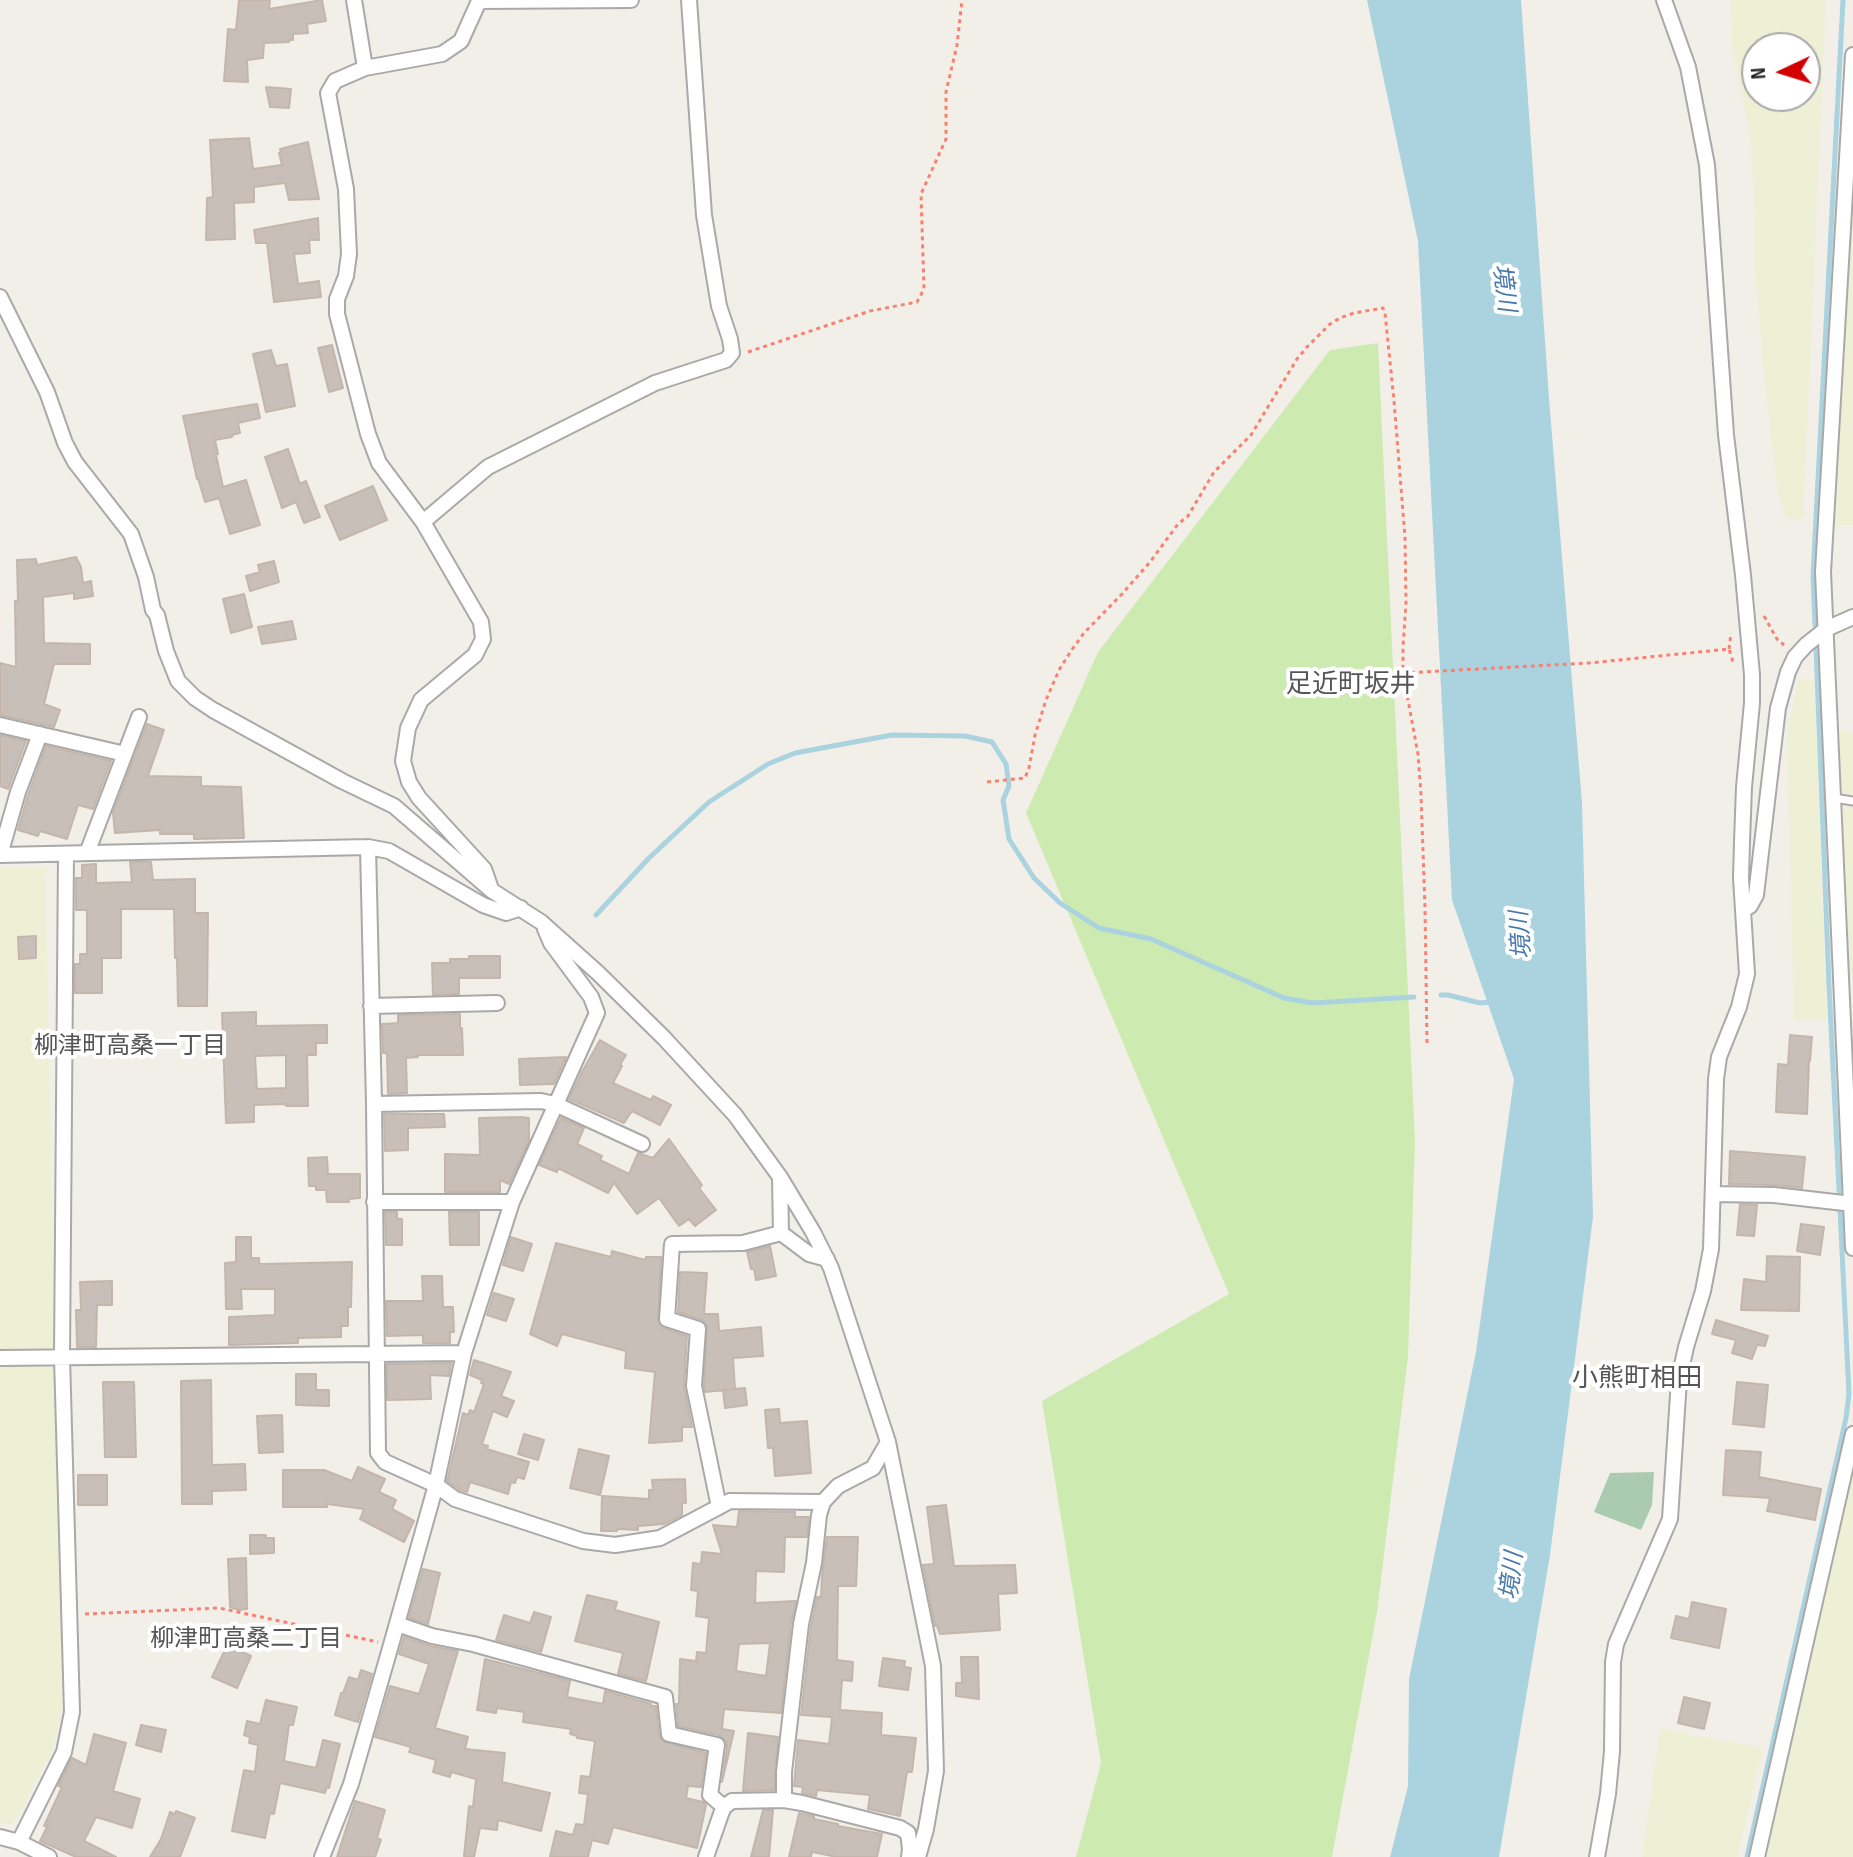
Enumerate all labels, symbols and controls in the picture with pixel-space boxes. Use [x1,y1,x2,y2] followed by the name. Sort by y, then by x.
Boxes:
[1741,32,1821,112] north arrow
[1745,67,1772,80] text: N
[1486,262,1520,314] water label: 境川
[1286,669,1416,701] district label: 足近町坂井
[1506,910,1538,960] water label: 境川
[34,1033,226,1061] district label: 柳津町高桑一丁目
[1572,1363,1702,1395] district label: 小熊町相田
[1496,1550,1530,1602] water label: 境川
[150,1626,342,1654] district label: 柳津町高桑二丁目

